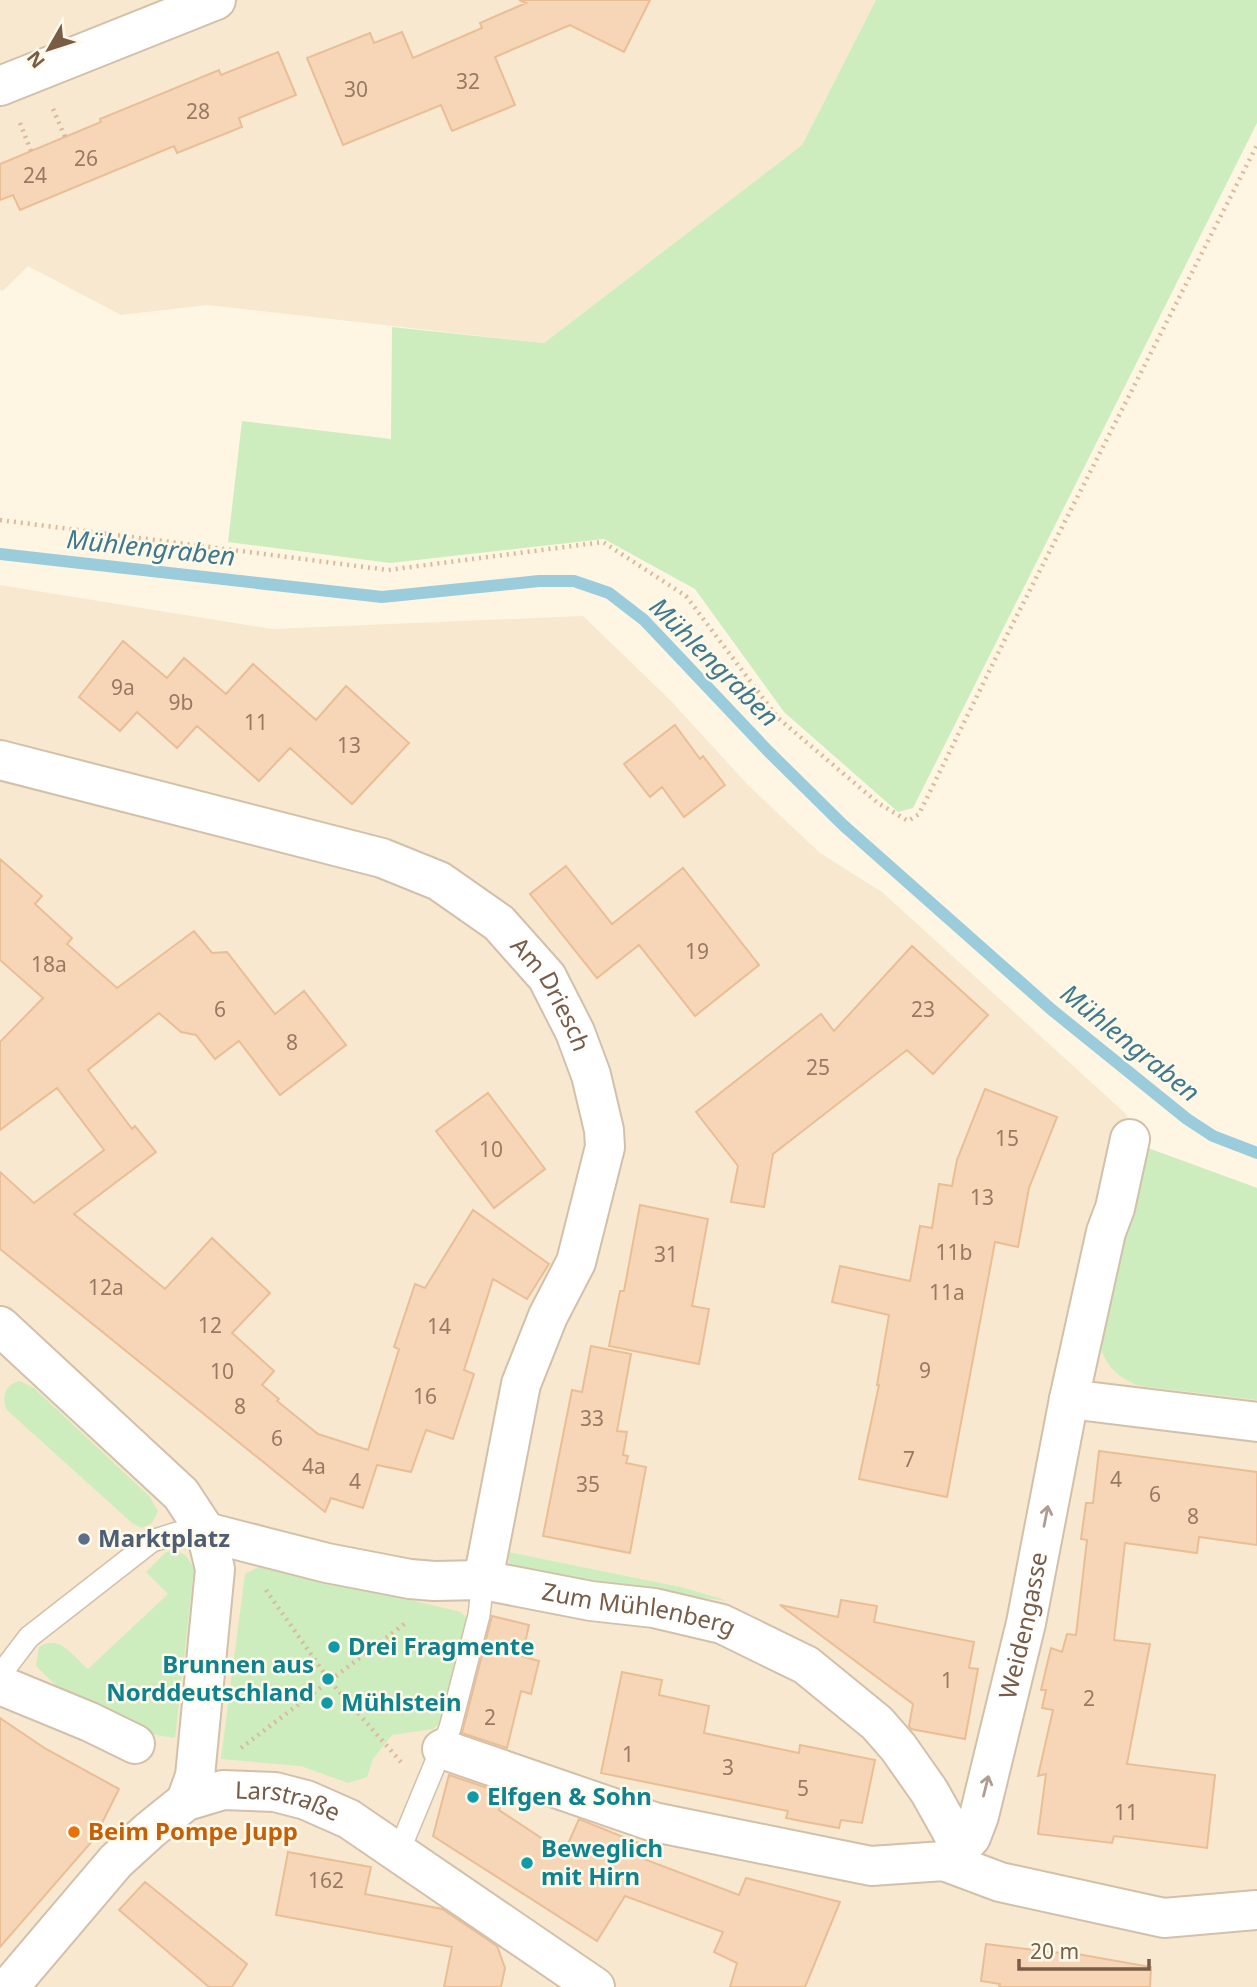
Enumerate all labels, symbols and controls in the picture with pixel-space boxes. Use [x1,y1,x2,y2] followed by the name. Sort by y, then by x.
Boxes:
[14,14,84,84] north arrow
[21,46,51,74] text: N
[456,67,480,95] house number: 32
[344,75,368,103] house number: 30
[186,97,210,125] house number: 28
[74,144,98,172] house number: 26
[23,161,47,189] house number: 24
[65,520,237,574] water label: Mühlengraben
[642,589,787,734] water label: Mühlengraben
[111,673,135,701] house number: 9a
[169,688,193,716] house number: 9b
[244,708,268,736] house number: 11
[337,731,361,759] house number: 13
[504,929,599,1056] street label: Am Driesch
[685,937,709,965] house number: 19
[31,950,67,978] house number: 18a
[1053,975,1208,1110] water label: Mühlengraben
[214,995,226,1023] house number: 6
[911,995,935,1023] house number: 23
[286,1028,298,1056] house number: 8
[806,1053,830,1081] house number: 25
[995,1124,1019,1152] house number: 15
[479,1135,503,1163] house number: 10
[970,1183,994,1211] house number: 13
[936,1238,972,1266] house number: 11b
[654,1240,678,1268] house number: 31
[88,1273,124,1301] house number: 12a
[929,1278,965,1306] house number: 11a
[198,1311,222,1339] house number: 12
[427,1312,451,1340] house number: 14
[919,1356,931,1384] house number: 9
[210,1357,234,1385] house number: 10
[413,1382,437,1410] house number: 16
[234,1392,246,1420] house number: 8
[580,1404,604,1432] house number: 33
[271,1424,283,1452] house number: 6
[903,1445,915,1473] house number: 7
[302,1452,326,1480] house number: 4a
[1110,1465,1122,1493] house number: 4
[349,1467,361,1495] house number: 4
[576,1470,600,1498] house number: 35
[1149,1480,1161,1508] house number: 6
[1187,1502,1199,1530] house number: 8
[1040,1505,1054,1528] one-way arrow
[98,1521,230,1554] place label: Marktplatz
[76,1531,92,1547] marker: Marktplatz
[990,1549,1054,1702] street label: Weidengasse
[539,1574,742,1643] street label: Zum Mühlenberg
[348,1629,535,1662] place label: Drei Fragmente
[326,1639,342,1655] marker: Drei Fragmente
[106,1647,314,1708] place label: Brunnen aus Norddeutschland
[941,1666,953,1694] house number: 1
[320,1671,336,1687] marker: Brunnen aus Norddeutschland
[1083,1684,1095,1712] house number: 2
[341,1685,462,1718] place label: Mühlstein
[319,1695,335,1711] marker: Mühlstein
[484,1703,496,1731] house number: 2
[622,1740,634,1768] house number: 1
[722,1753,734,1781] house number: 3
[234,1772,346,1828] street label: Larstraße
[797,1774,809,1802] house number: 5
[980,1775,993,1798] one-way arrow
[487,1779,652,1812] place label: Elfgen & Sohn
[465,1789,481,1805] marker: Elfgen & Sohn
[1114,1798,1138,1826] house number: 11
[88,1814,298,1847] place label: Beim Pompe Jupp
[66,1824,82,1840] marker: Beim Pompe Jupp
[541,1831,663,1892] place label: Beweglich mit Hirn
[519,1855,535,1871] marker: Beweglich mit Hirn
[308,1866,344,1894] house number: 162
[1019,1927,1148,1971] scale bar
[1030,1937,1079,1965] text: 20 m

